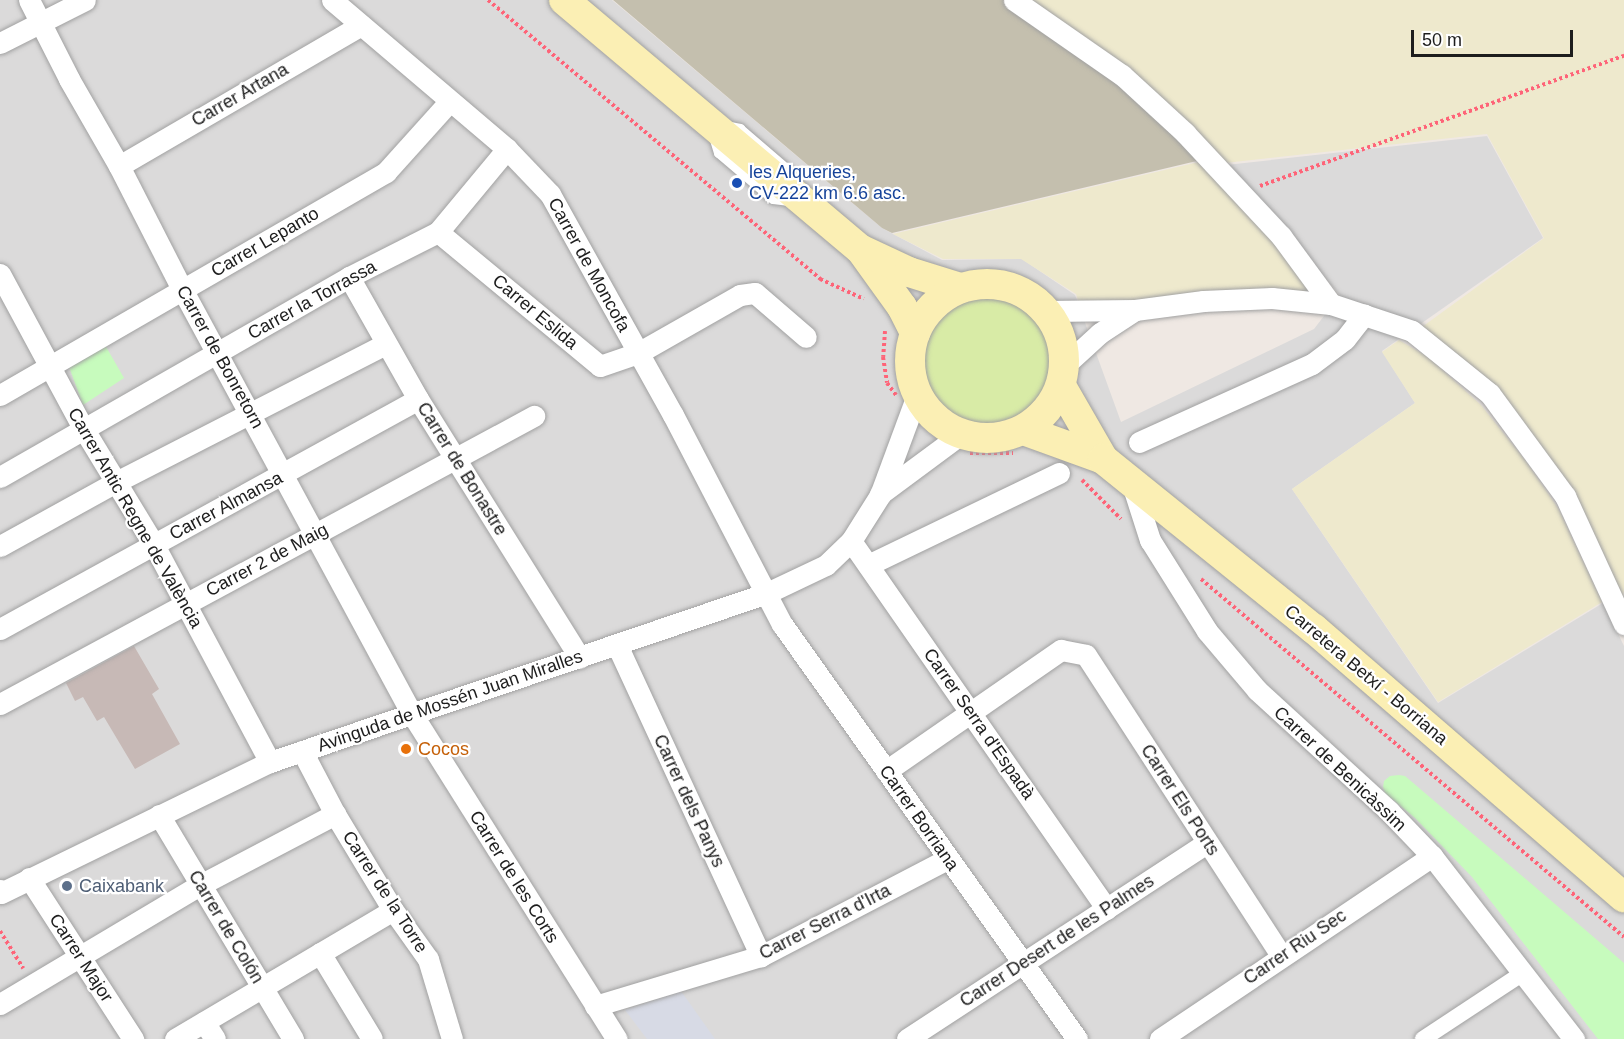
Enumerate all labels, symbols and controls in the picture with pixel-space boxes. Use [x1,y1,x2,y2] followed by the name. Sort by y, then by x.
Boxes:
[1414,18,1576,56] scale bar
[1422,30,1462,50] text: 50 m
[187,58,293,132] street label: Carrer Artana
[749,162,906,204] place label: les Alqueries, CV-222 km 6.6 asc.
[730,176,744,190] marker: les Alqueries, CV-222 km 6.6 asc.
[543,194,635,336] street label: Carrer de Moncofa
[207,202,323,282] street label: Carrer Lepanto
[244,256,380,344] street label: Carrer la Torrassa
[488,270,582,354] street label: Carrer Eslida
[172,282,268,432] street label: Carrer de Bonretorn
[412,398,512,540] street label: Carrer de Bonastre
[63,404,207,632] street label: Carrer Antic Regne de València
[165,467,287,545] street label: Carrer Almansa
[202,519,332,601] street label: Carrer 2 de Maig
[1280,600,1452,750] street label: Carretera Betxí - Borriana
[919,644,1039,804] street label: Carrer Serra d'Espadà
[315,645,585,757] street label: Avinguda de Mossén Juan Miralles
[1269,702,1411,836] street label: Carrer de Benicàssim
[649,731,729,871] street label: Carrer dels Panys
[418,738,469,760] place label: Cocos
[1136,740,1224,860] street label: Carrer Els Ports
[399,742,413,756] marker: Cocos
[875,761,963,875] street label: Carrer Borriana
[465,807,563,947] street label: Carrer de les Corts
[338,827,432,957] street label: Carrer de la Torre
[184,867,268,987] street label: Carrer de Colón
[956,870,1158,1012] street label: Carrer Desert de les Palmes
[79,875,164,897] place label: Caixabank
[60,879,74,893] marker: Caixabank
[756,880,894,964] street label: Carrer Serra d'Irta
[1240,905,1350,989] street label: Carrer Riu Sec
[44,910,118,1006] street label: Carrer Major

